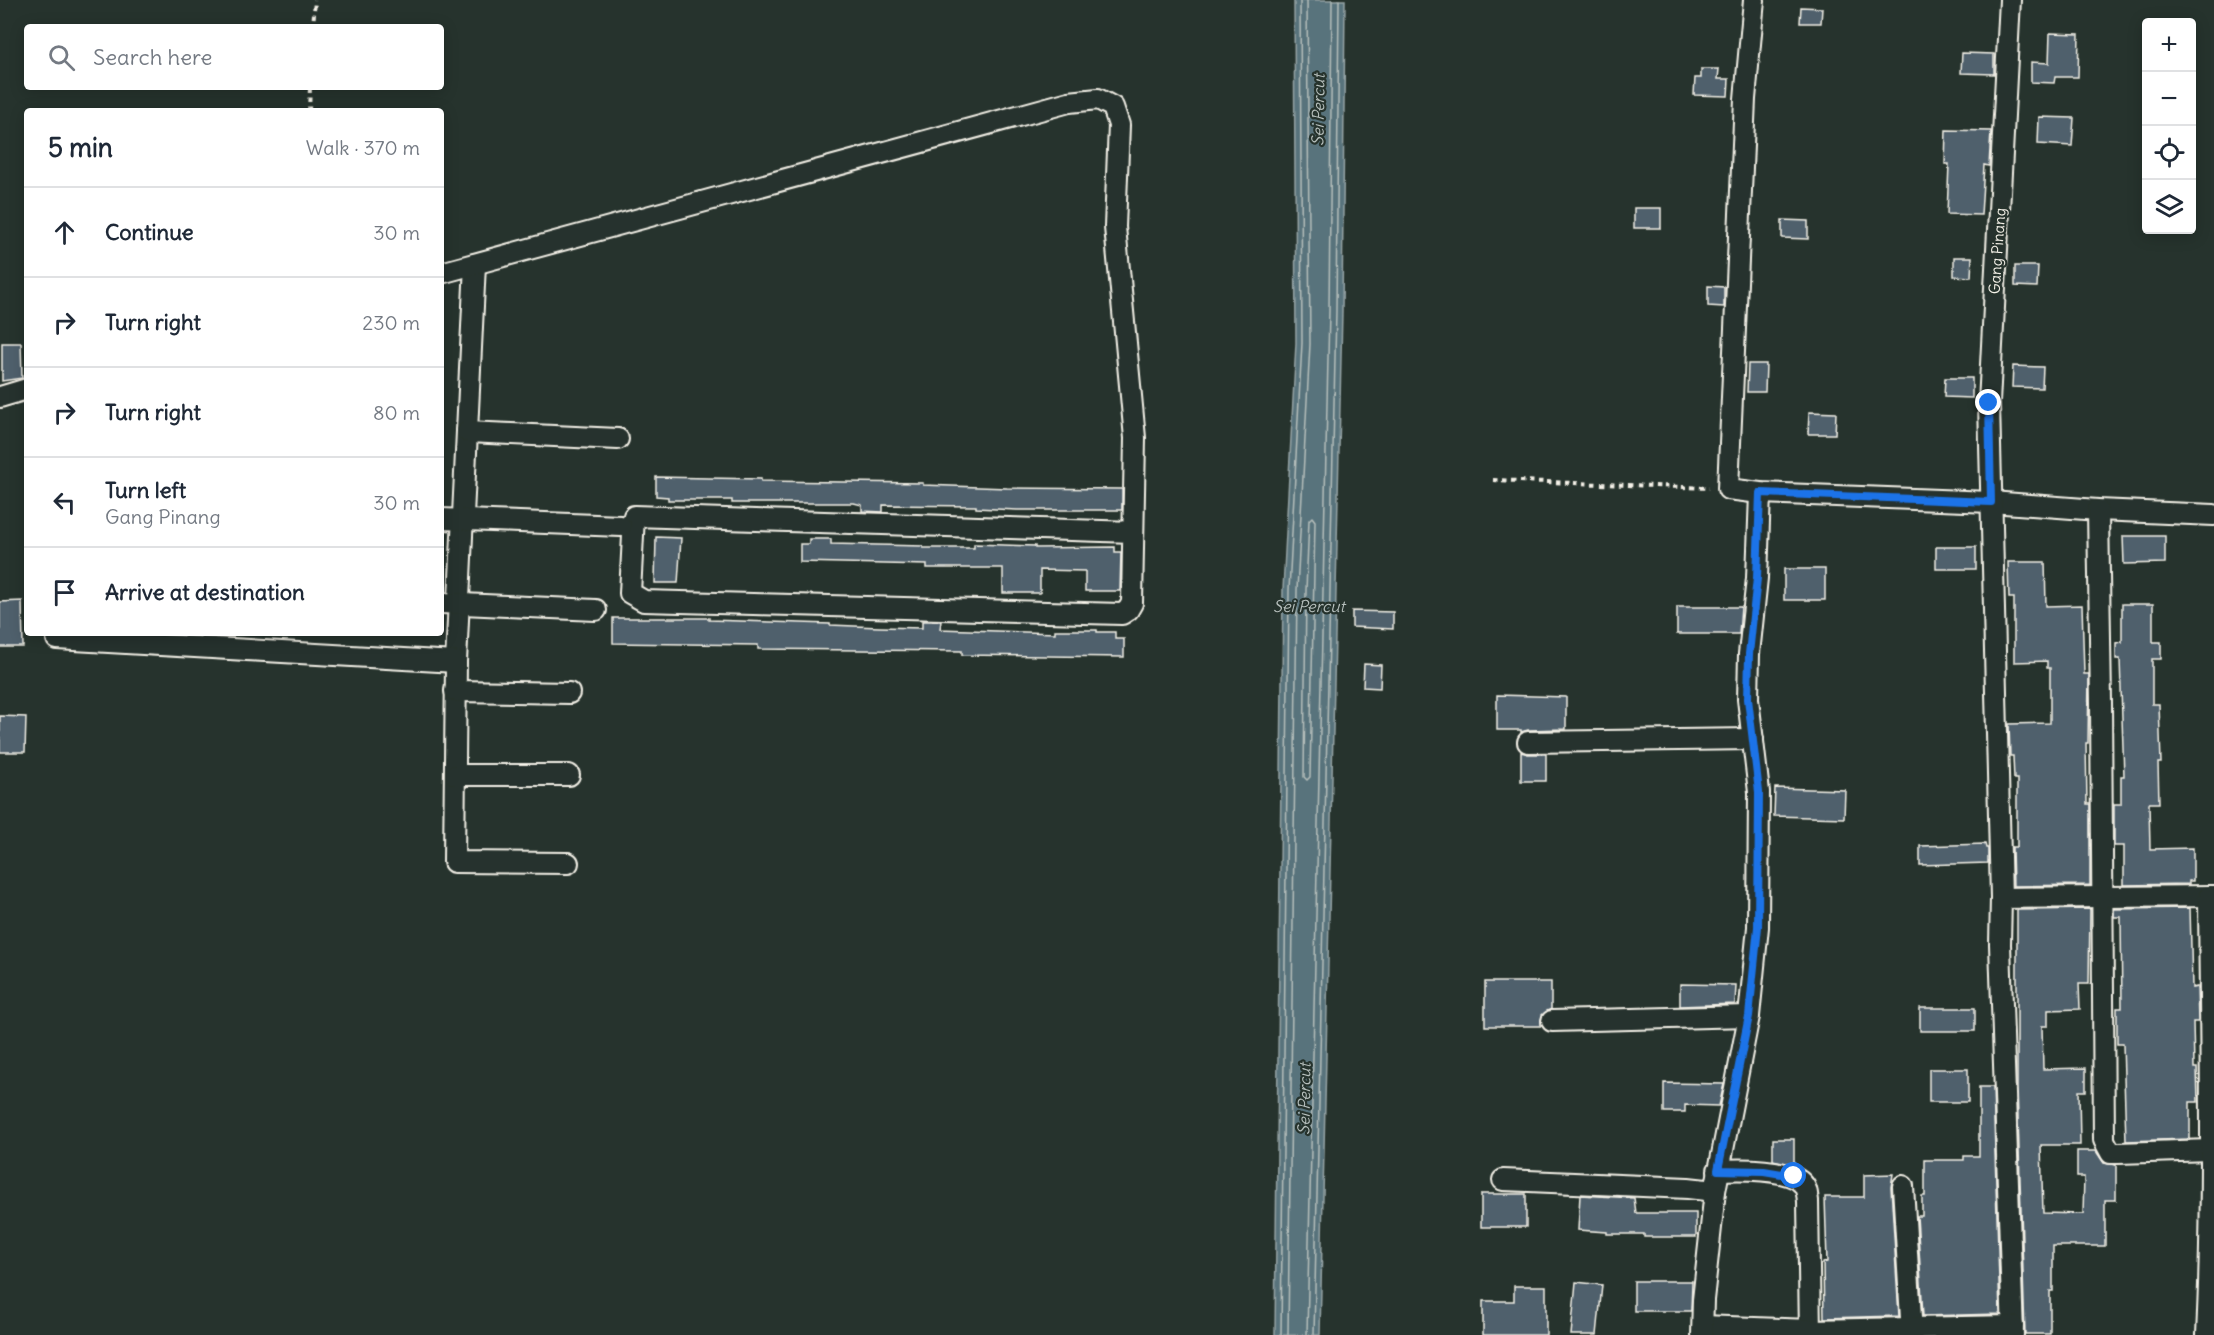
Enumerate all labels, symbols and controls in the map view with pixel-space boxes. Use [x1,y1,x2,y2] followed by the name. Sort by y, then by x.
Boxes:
[2142,18,2196,234] map controls
[2142,18,2196,72] button: +
[24,24,444,90] search box
[45,41,78,74] icon: search
[93,43,212,71] text: Search here
[1307,71,1329,146] water label: Sei Percut
[2142,72,2196,126] button: −
[2142,126,2196,180] button: locate
[48,131,113,164] text: 5 min
[306,135,420,160] text: Walk · 370 m
[2142,180,2196,234] button: layers
[1984,207,2010,295] street label: Gang Pinang
[48,216,81,249] icon: ahead
[105,218,194,246] text: Continue
[373,220,420,245] text: 30 m
[48,306,81,339] icon: right
[105,308,201,336] text: Turn right
[362,310,420,335] text: 230 m
[1975,389,2001,415] route end
[48,396,81,429] icon: right
[105,398,201,426] text: Turn right
[373,400,420,425] text: 80 m
[105,476,186,504] text: Turn left
[48,486,81,519] icon: left
[373,490,420,515] text: 30 m
[105,504,221,529] text: Gang Pinang
[48,576,81,609] icon: arrive
[105,578,305,606] text: Arrive at destination
[1273,596,1348,616] water label: Sei Percut
[1293,1060,1315,1135] water label: Sei Percut
[1780,1162,1806,1188] route start

